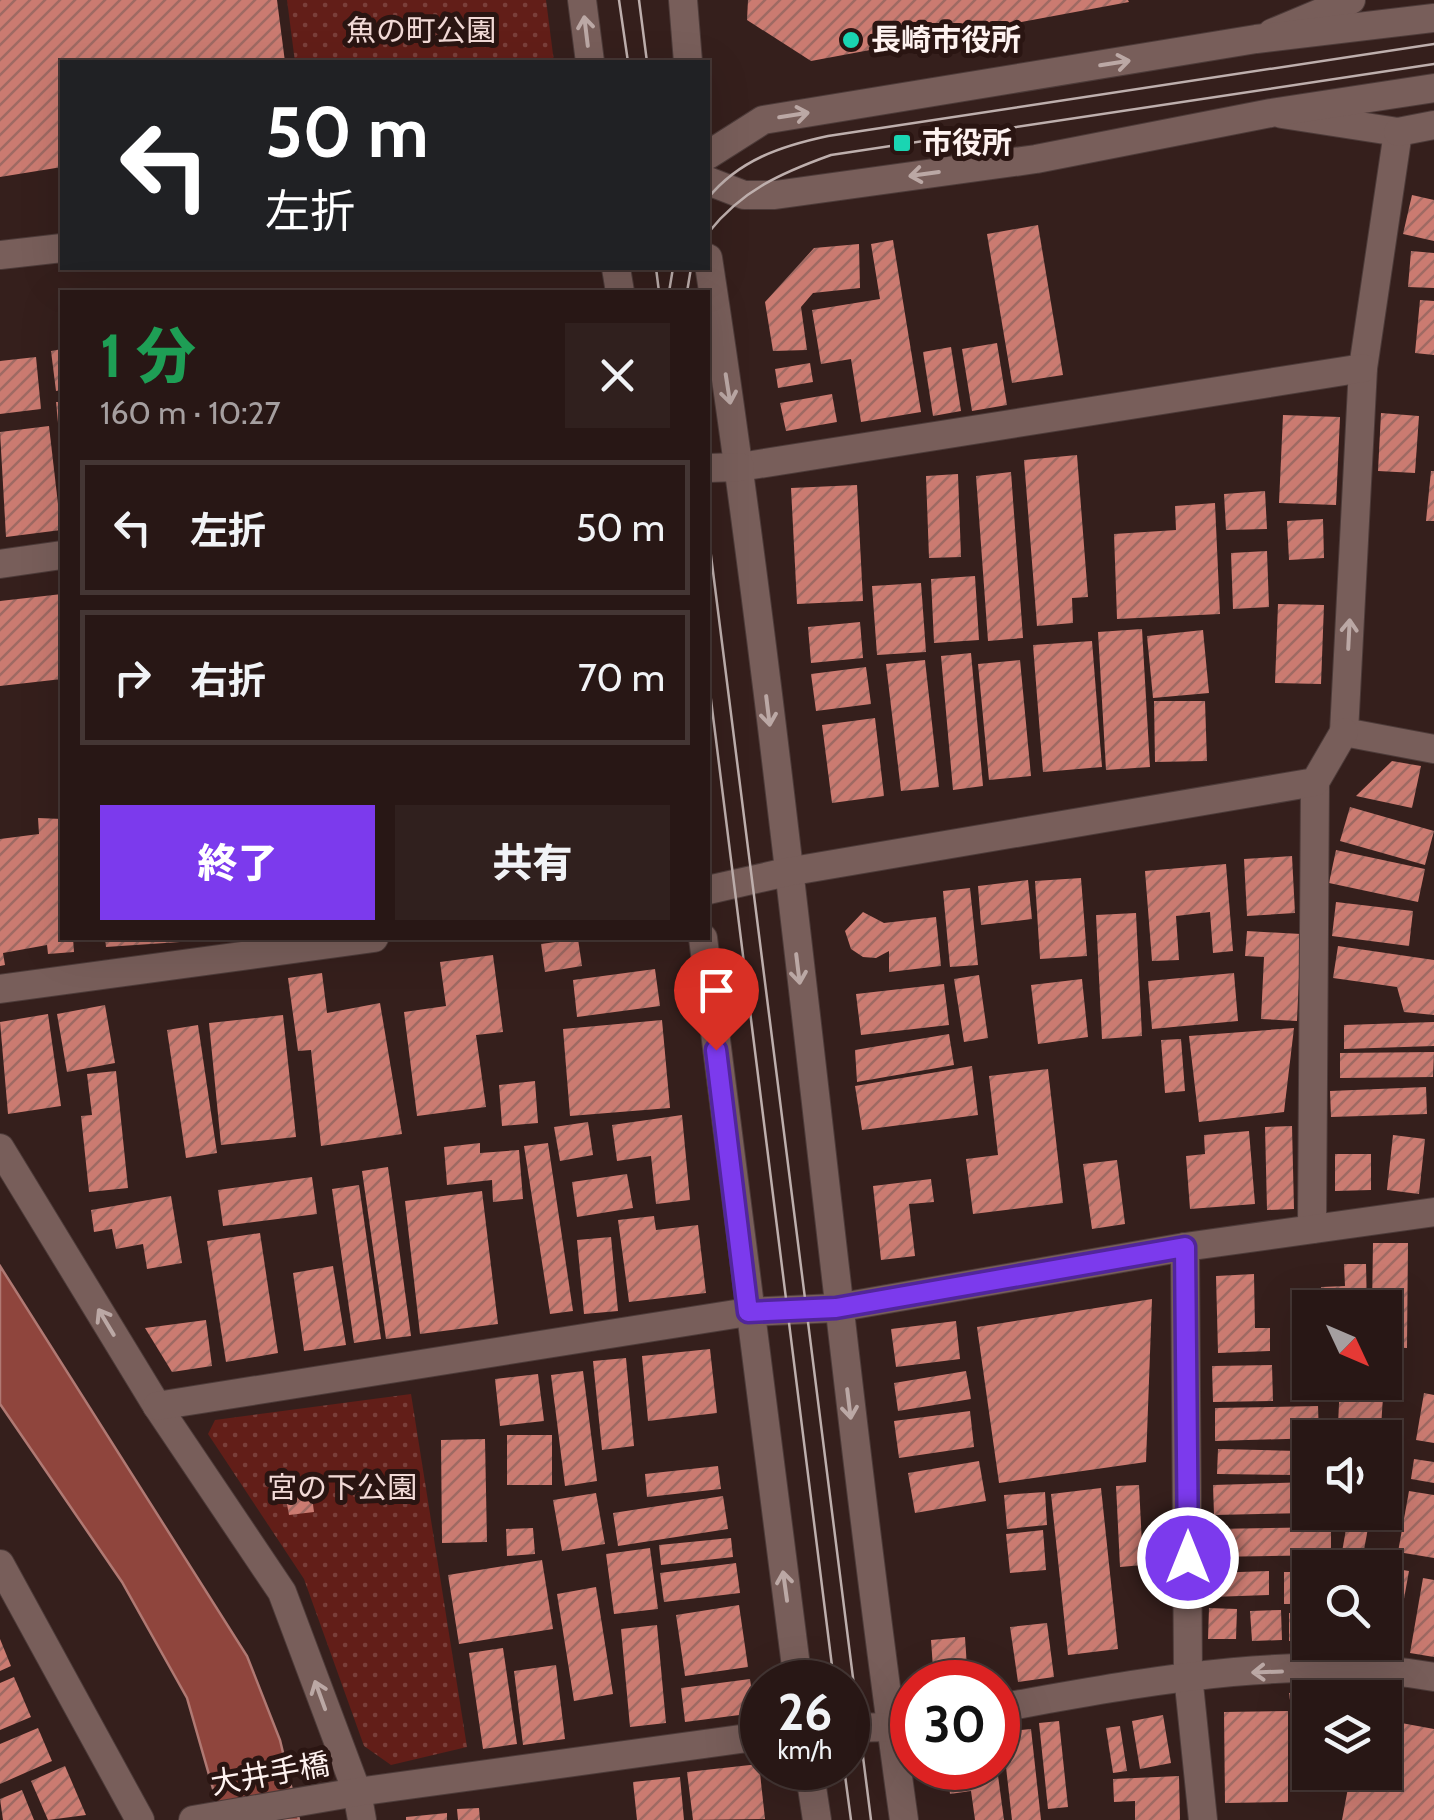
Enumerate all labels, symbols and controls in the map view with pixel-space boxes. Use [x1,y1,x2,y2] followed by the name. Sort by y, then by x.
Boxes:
[346,12,496,49] park label: 魚の町公園
[576,16,595,48] one-way arrow
[871,21,1021,58] place label: 長崎市役所
[840,29,862,51] marker: 長崎市役所
[1098,53,1130,71] one-way arrow
[265,89,429,175] text: 50 m
[100,100,230,230] icon: left
[777,105,810,124] one-way arrow
[922,124,1012,161] place label: 市役所
[891,132,913,154] marker: 市役所
[908,166,941,184] one-way arrow
[265,184,355,238] text: 左折
[100,319,196,392] text: 1 分
[565,323,670,428] button: close
[719,372,737,404] one-way arrow
[100,393,281,432] text: 160 m · 10:27
[105,500,160,555] icon: left
[576,504,665,551] text: 50 m
[190,507,266,554] text: 左折
[1340,619,1359,651] one-way arrow
[105,650,160,705] icon: right
[578,654,665,701] text: 70 m
[190,657,266,704] text: 右折
[759,695,778,727] one-way arrow
[100,805,375,920] button: 終了
[395,805,670,920] button: 共有
[674,948,759,1051] pin
[789,952,808,985] one-way arrow
[689,963,744,1018] icon: arrive
[1292,1290,1402,1400] north arrow
[1292,1290,1402,1790] map controls
[96,1308,116,1337] one-way arrow
[840,1388,859,1420] one-way arrow
[1292,1420,1402,1530] button: sound
[267,1469,417,1506] park label: 宮の下公園
[1136,1506,1240,1610] position arrow
[1292,1550,1402,1660] button: search
[775,1570,793,1603] one-way arrow
[890,1660,1020,1790] speed limit sign: 30
[1252,1663,1284,1682] one-way arrow
[310,1680,328,1710] one-way arrow
[1292,1680,1402,1790] button: layers
[778,1682,832,1743] text: 26
[778,1735,832,1765] text: km/h
[208,1745,332,1802] street label: 大井手橋

